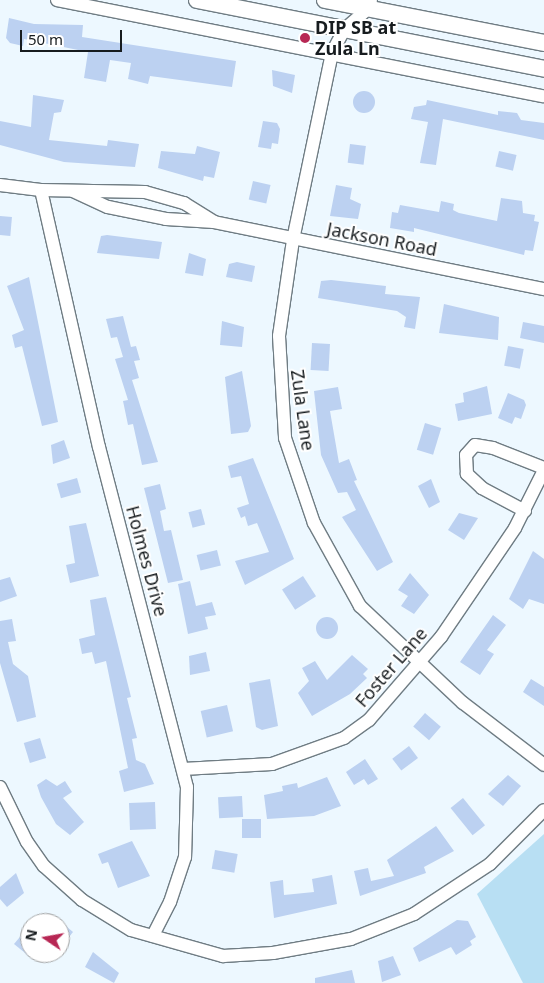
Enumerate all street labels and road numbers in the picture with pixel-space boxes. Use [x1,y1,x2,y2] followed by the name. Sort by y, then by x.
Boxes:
[325,218,439,260] street label: Jackson Road
[287,368,319,452] street label: Zula Lane
[122,503,172,619] street label: Holmes Drive
[351,623,431,711] street label: Foster Lane

